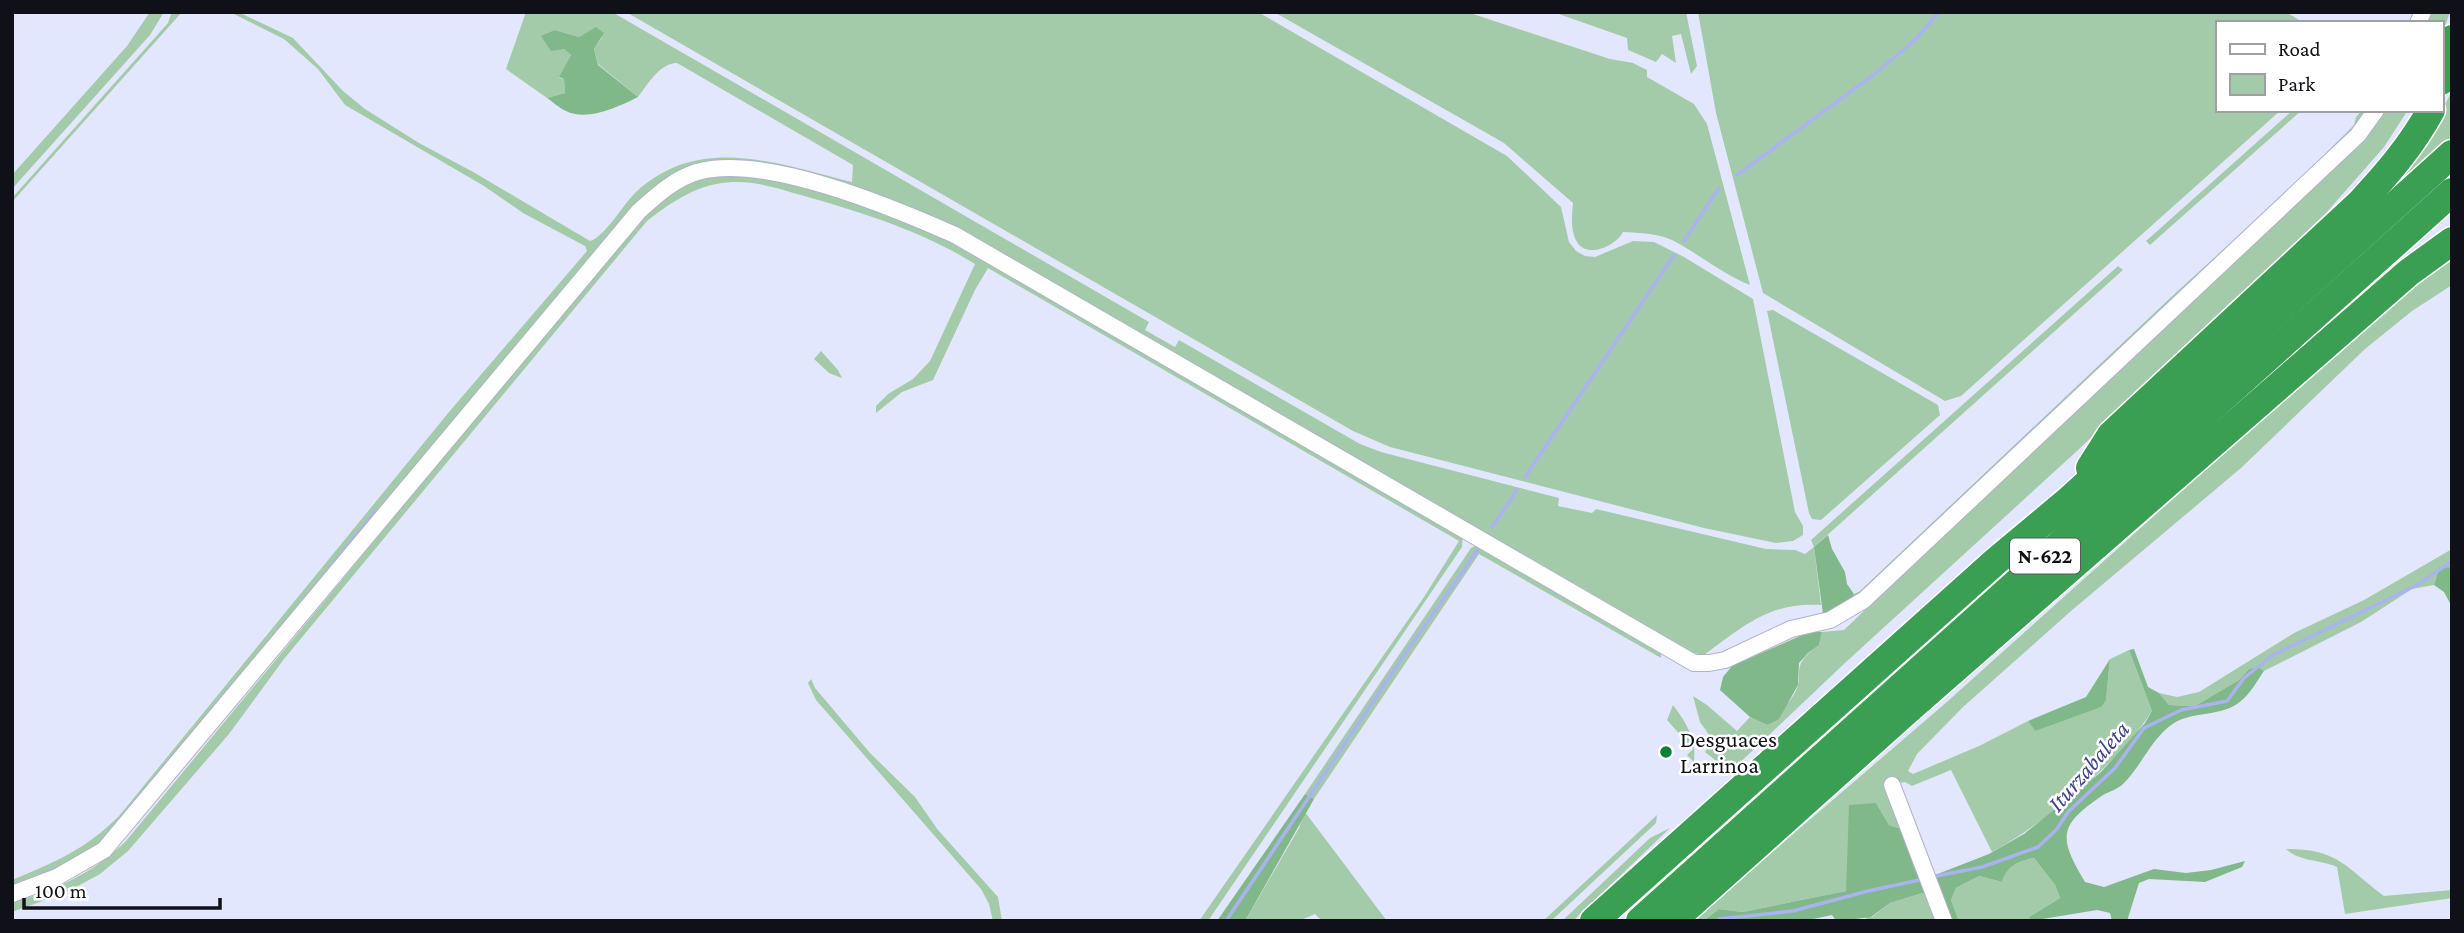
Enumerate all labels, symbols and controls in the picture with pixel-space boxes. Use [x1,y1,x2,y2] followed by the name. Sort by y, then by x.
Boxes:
[2216,21,2443,112] legend
[2278,37,2321,61] text: Road
[2278,72,2315,96] text: Park
[2010,538,2080,574] road number: N-622
[2042,715,2134,817] water label: Iturzabaleta
[1680,726,1777,778] place label: Desguaces Larrinoa
[1658,744,1674,760] marker: Desguaces Larrinoa
[24,866,220,910] scale bar
[35,879,87,903] text: 100 m

